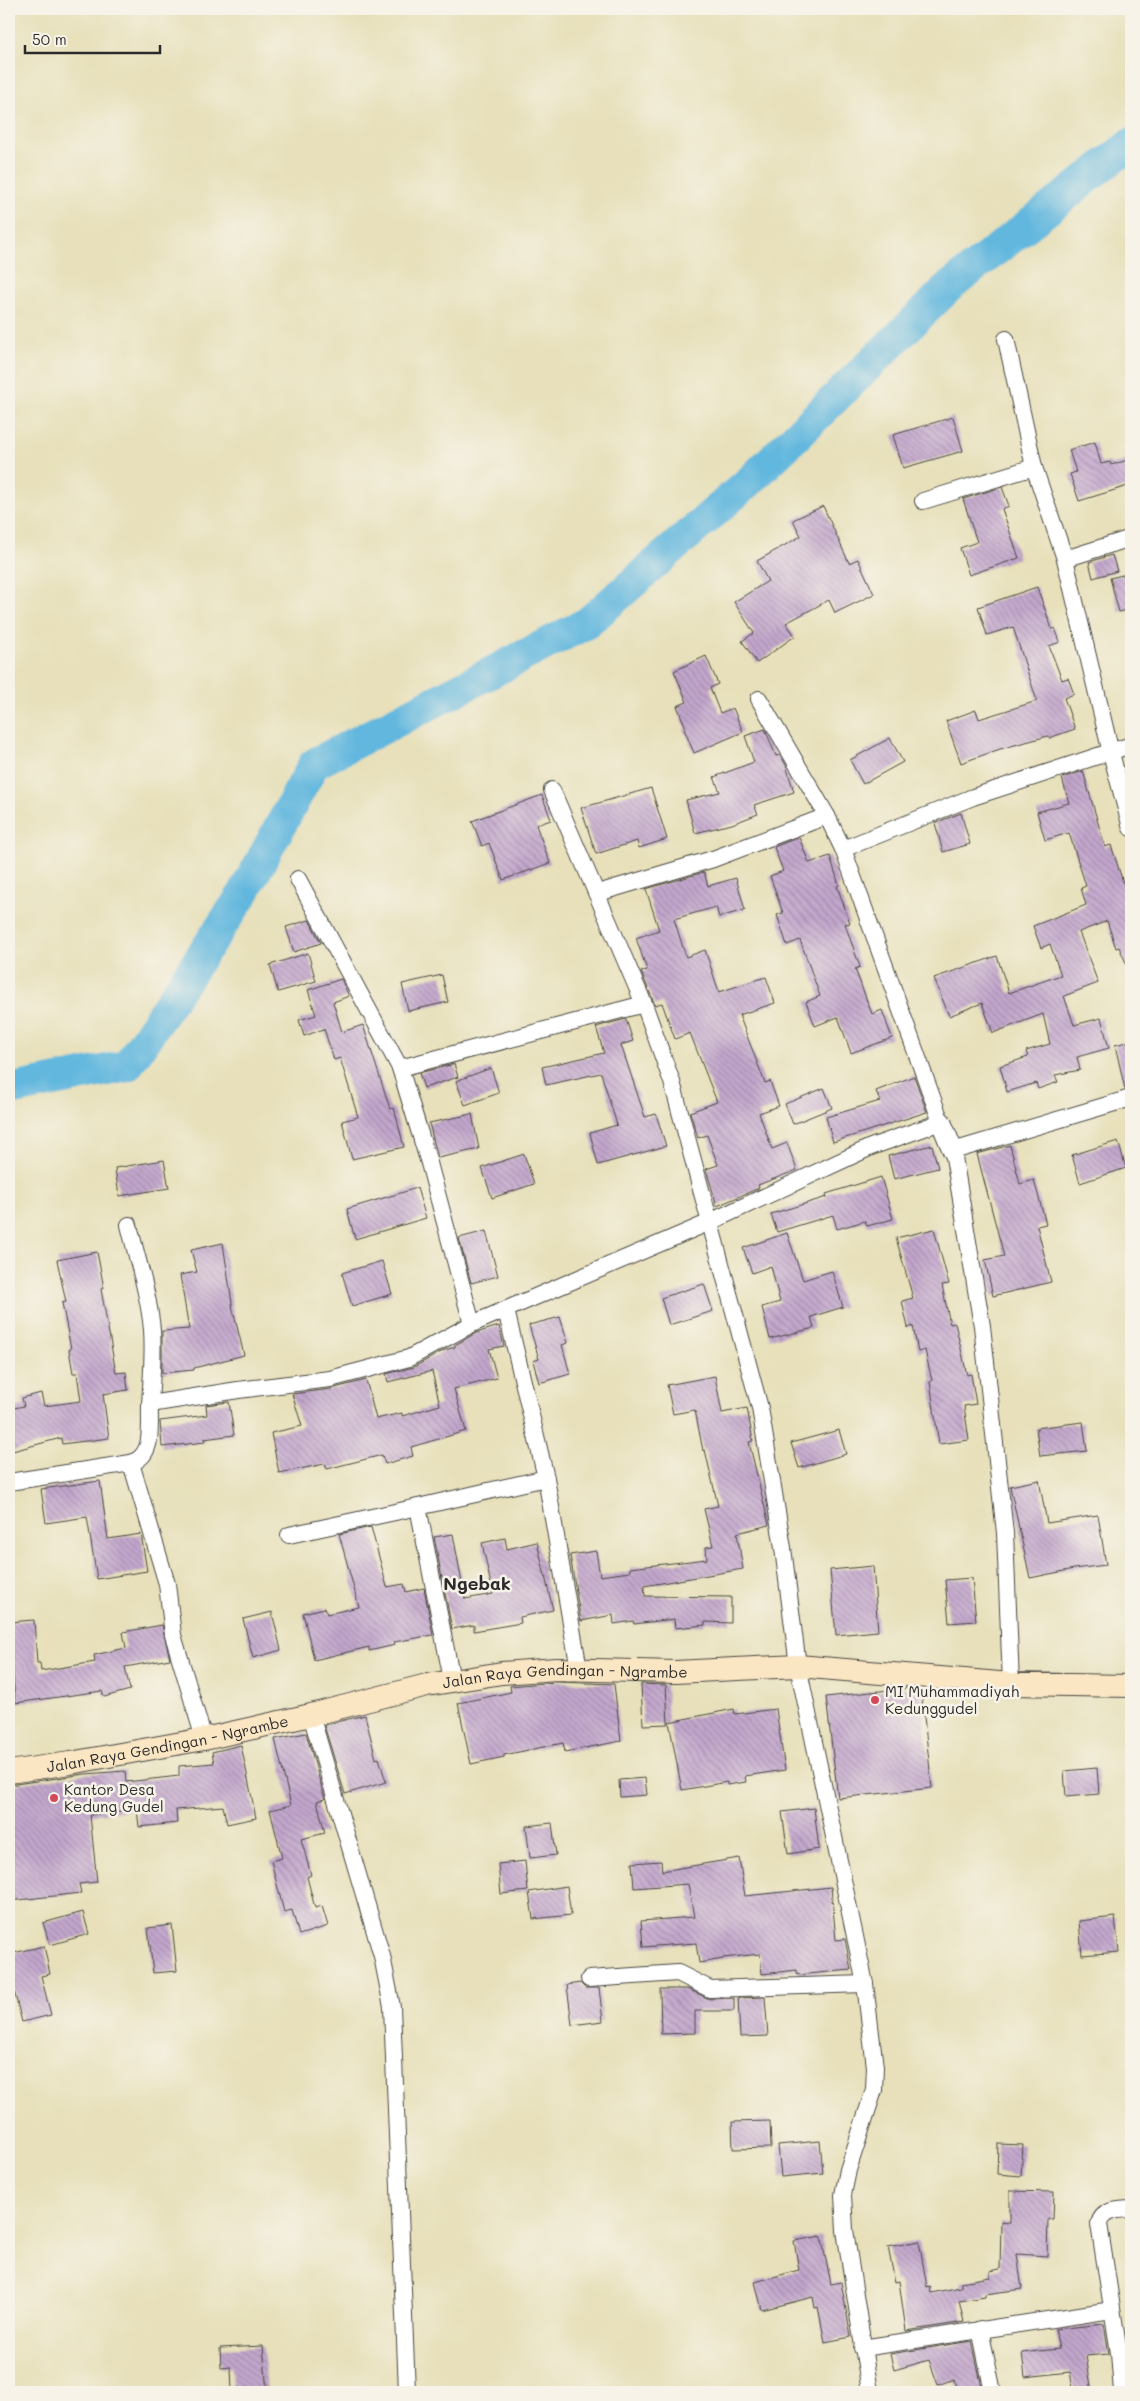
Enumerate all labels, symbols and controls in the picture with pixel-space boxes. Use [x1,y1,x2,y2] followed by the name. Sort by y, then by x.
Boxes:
[25,22,160,54] scale bar
[32,29,67,49] text: 50 m
[443,1571,511,1595] district label: Ngebak
[441,1659,688,1692] street label: Jalan Raya Gendingan - Ngrambe
[885,1681,1019,1718] place label: MI Muhammadiyah Kedunggudel
[869,1694,881,1706] marker: MI Muhammadiyah Kedunggudel
[45,1710,290,1776] street label: Jalan Raya Gendingan - Ngrambe
[64,1779,164,1816] place label: Kantor Desa Kedung Gudel
[48,1792,60,1804] marker: Kantor Desa Kedung Gudel

